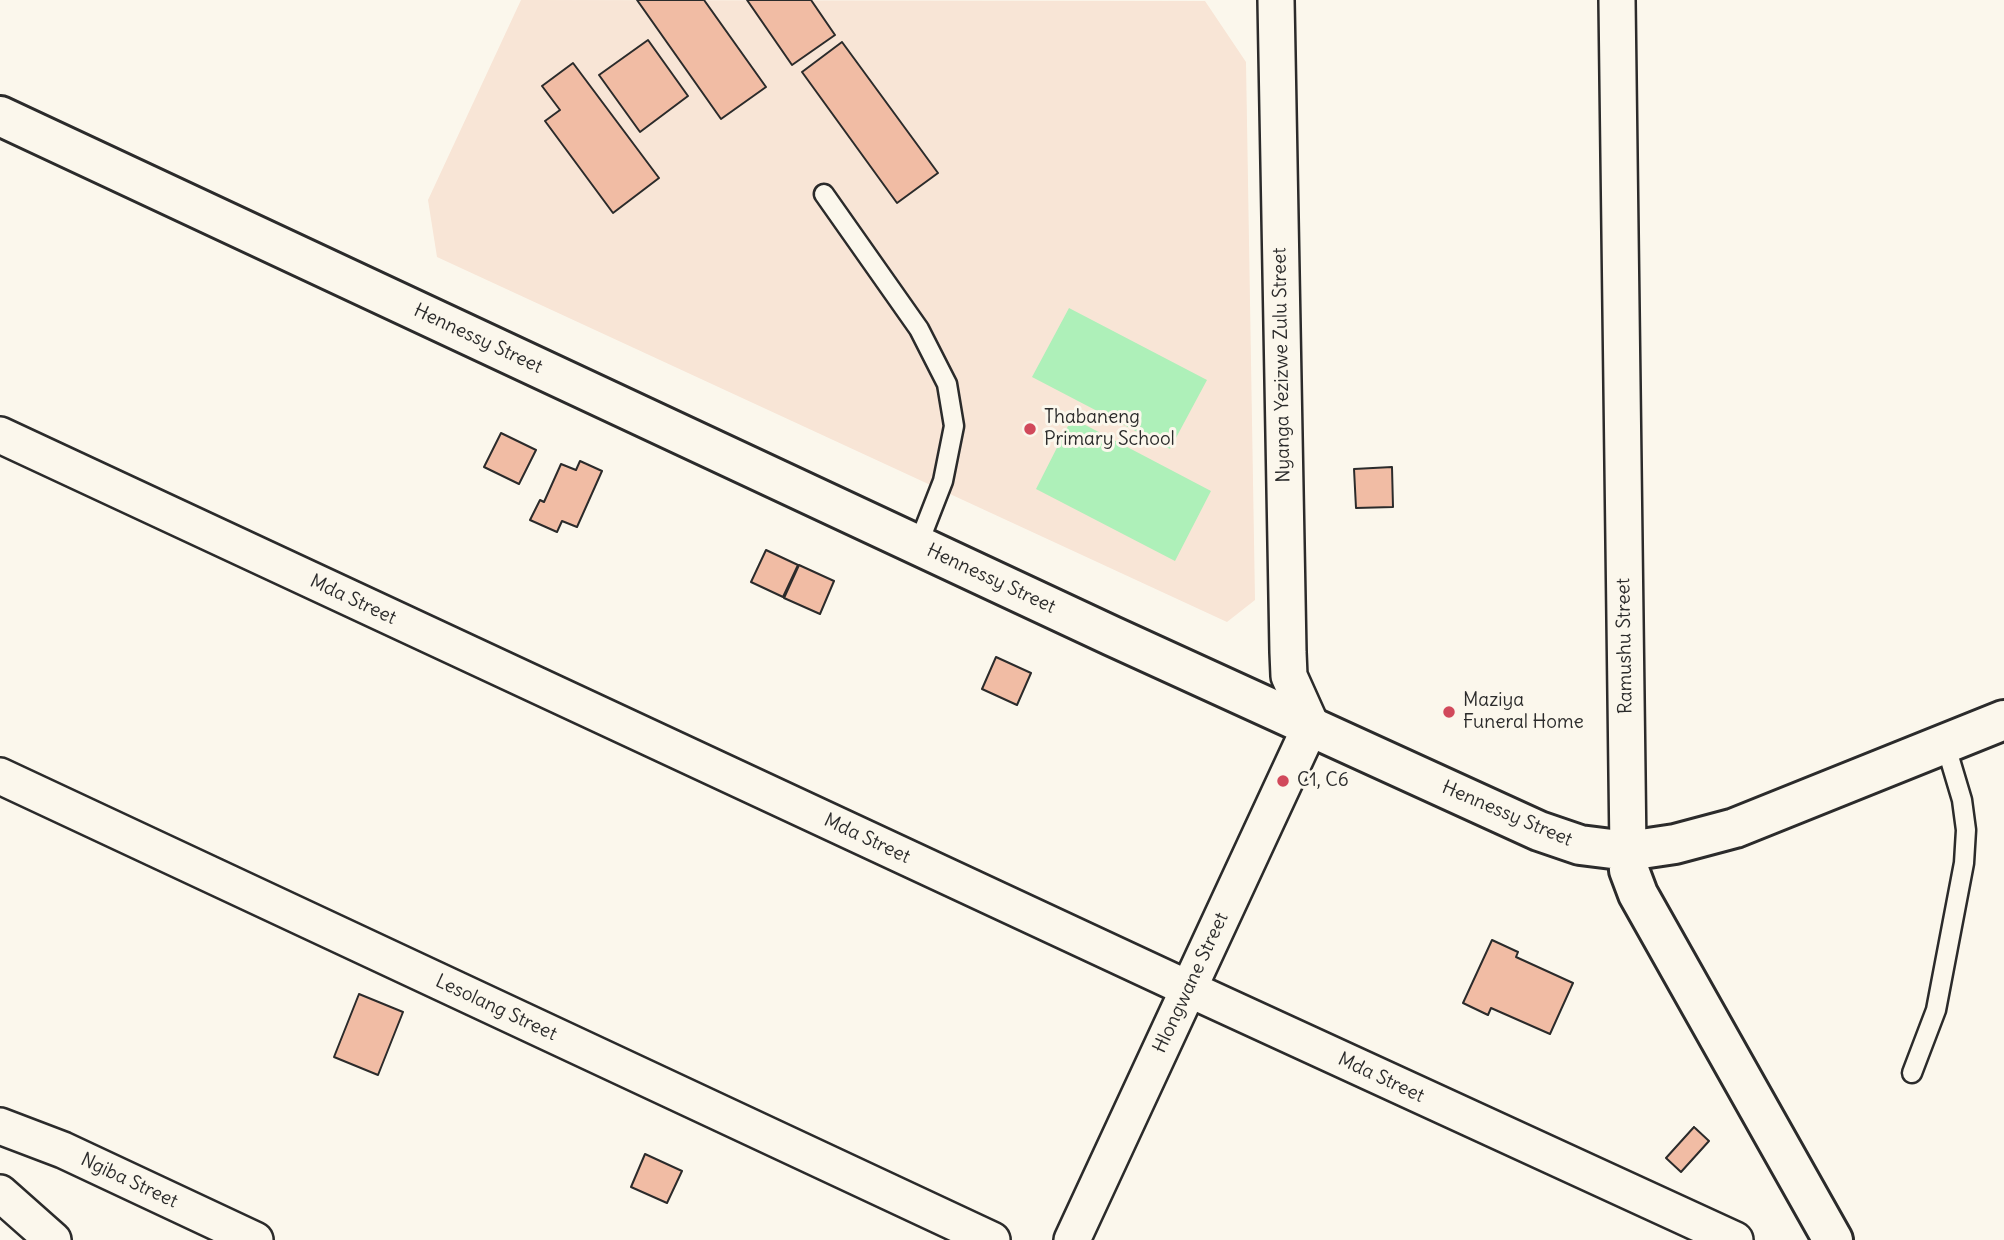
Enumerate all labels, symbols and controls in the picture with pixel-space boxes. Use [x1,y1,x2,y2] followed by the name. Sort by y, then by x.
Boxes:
[1269,247,1295,483] street label: Nyanga Yezizwe Zulu Street
[410,299,546,379] street label: Hennessy Street
[1044,407,1175,451] place label: Thabaneng Primary School
[1022,421,1038,437] marker: Thabaneng Primary School
[923,539,1059,619] street label: Hennessy Street
[306,570,400,630] street label: Mda Street
[1612,578,1638,714] street label: Ramushu Street
[1463,690,1584,734] place label: Maziya Funeral Home
[1441,704,1457,720] marker: Maziya Funeral Home
[1297,770,1349,792] place label: C1, C6
[1275,773,1291,789] marker: C1, C6
[1438,776,1576,852] street label: Hennessy Street
[820,809,914,869] street label: Mda Street
[1148,909,1234,1057] street label: Hlongwane Street
[432,970,560,1046] street label: Lesolang Street
[1334,1048,1428,1108] street label: Mda Street
[77,1149,181,1213] street label: Ngiba Street

